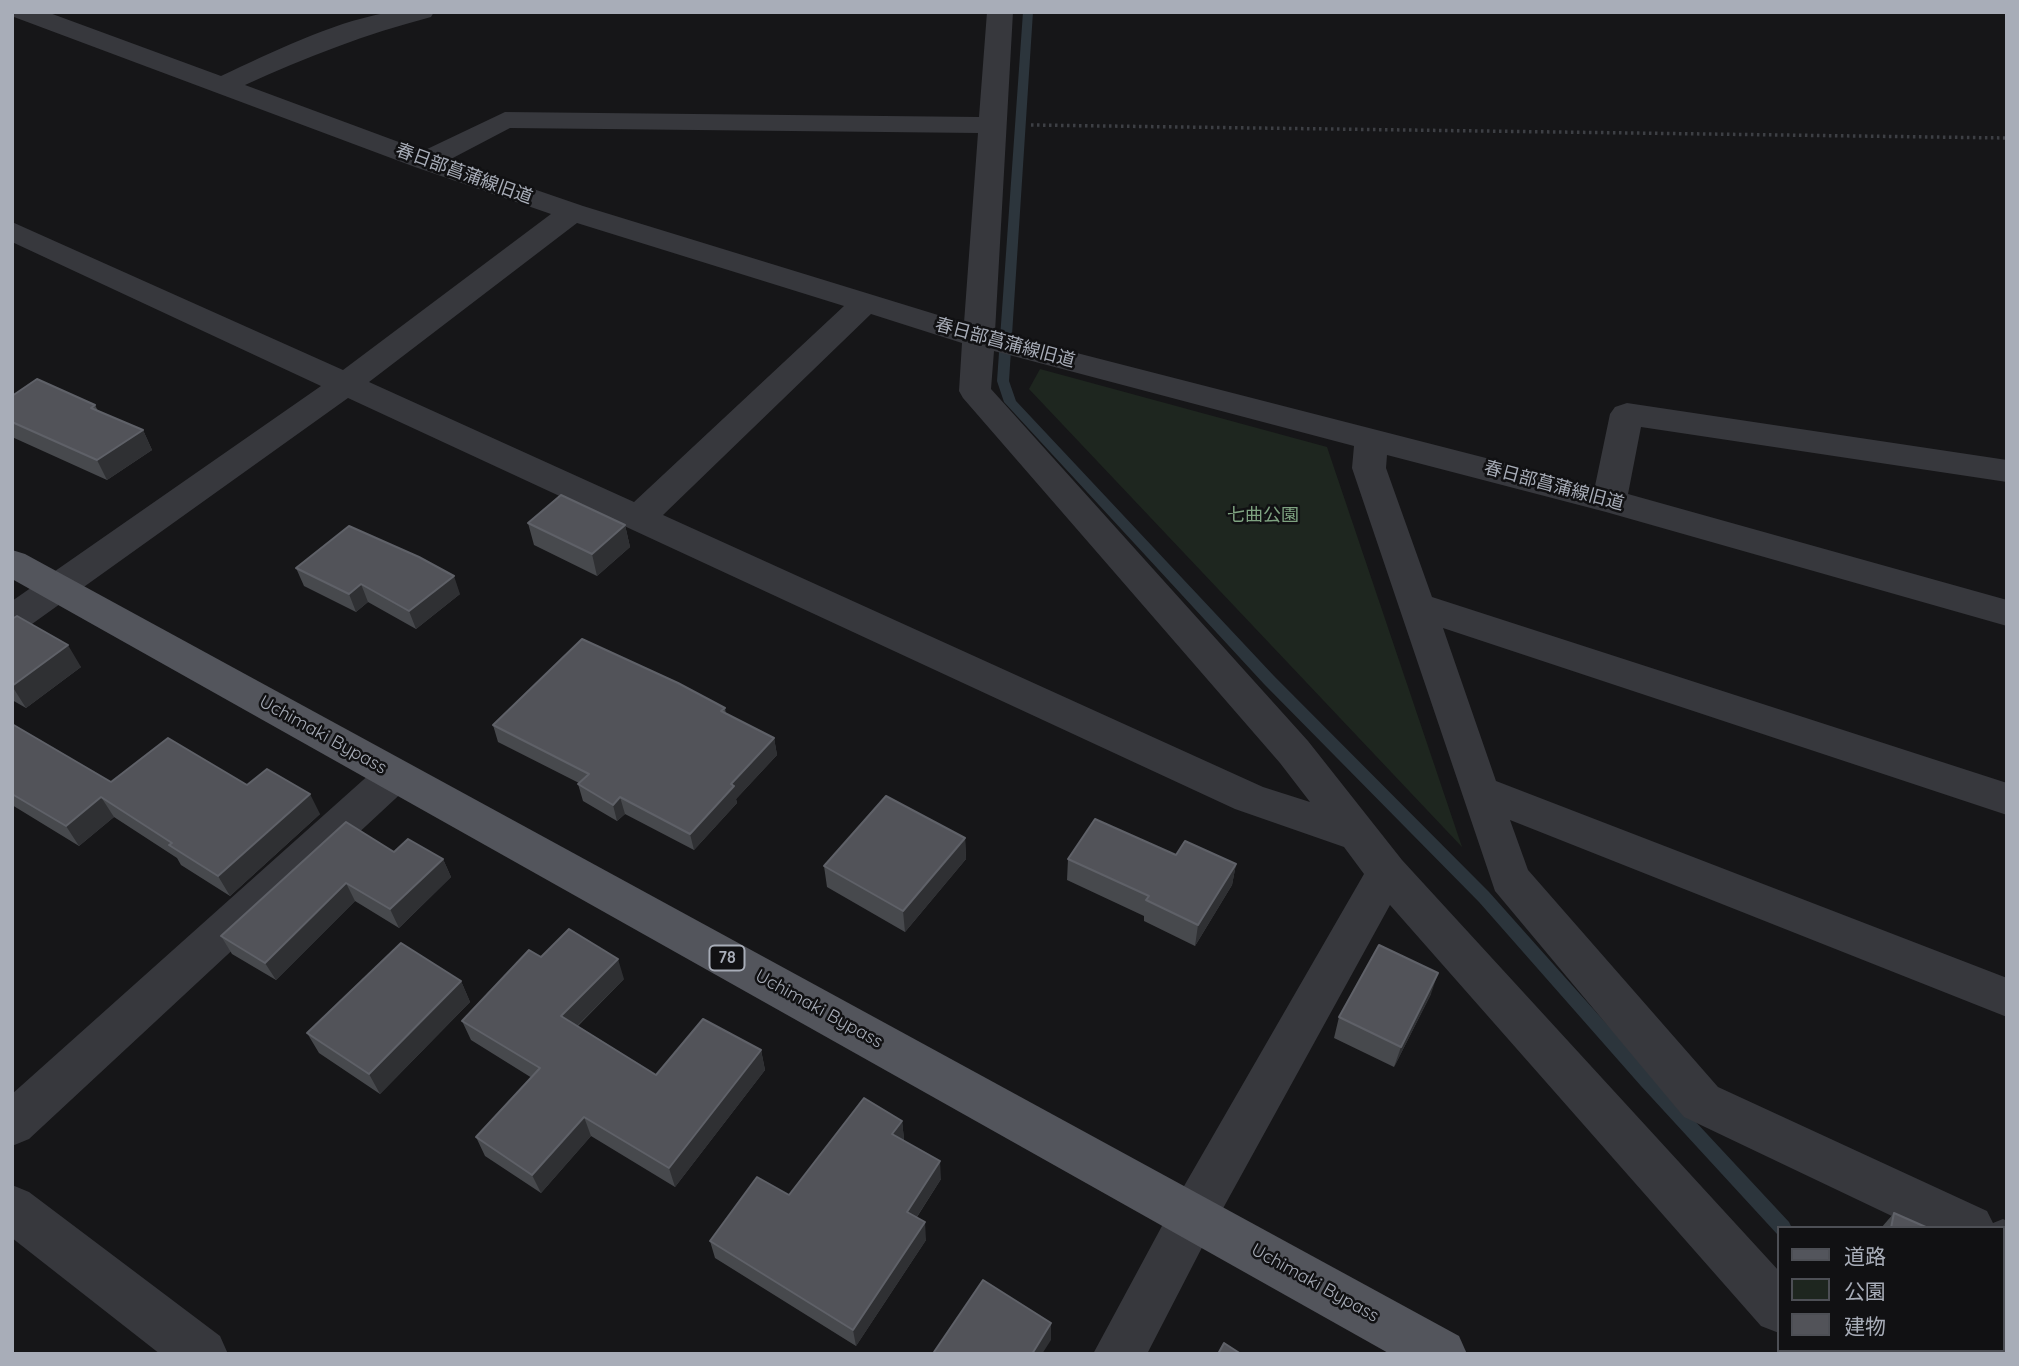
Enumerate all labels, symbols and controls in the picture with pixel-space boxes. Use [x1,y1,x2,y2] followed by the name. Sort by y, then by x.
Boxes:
[393,139,535,209] street label: 春日部菖蒲線旧道
[933,314,1077,372] street label: 春日部菖蒲線旧道
[1482,457,1626,515] street label: 春日部菖蒲線旧道
[1227,505,1299,527] park label: 七曲公園
[255,691,391,779] street label: Uchimaki Bypass
[710,946,744,970] road number: 78
[751,965,887,1053] street label: Uchimaki Bypass
[1778,1226,2005,1352] legend
[1247,1239,1383,1327] street label: Uchimaki Bypass
[1844,1243,1886,1269] text: 道路
[1844,1278,1886,1304] text: 公園
[1844,1313,1886,1339] text: 建物

